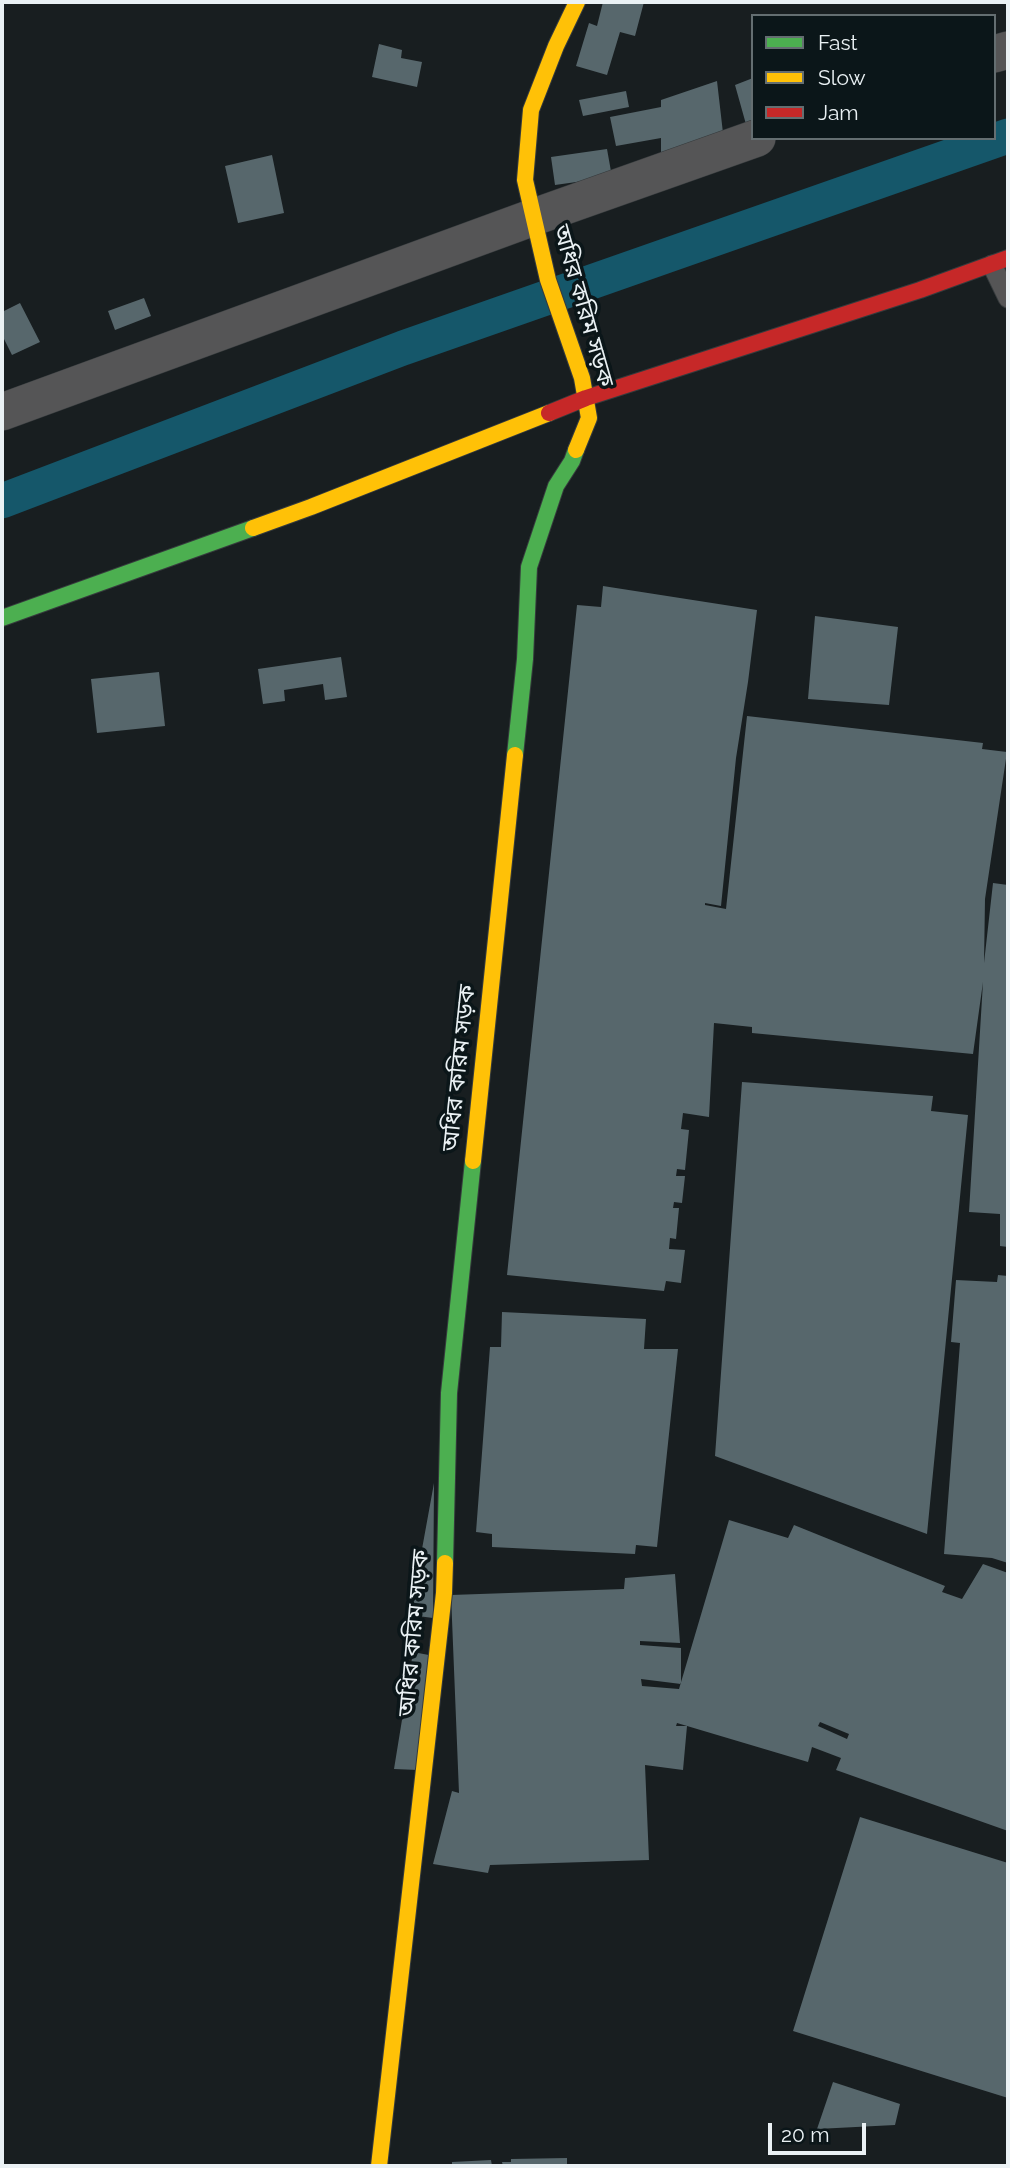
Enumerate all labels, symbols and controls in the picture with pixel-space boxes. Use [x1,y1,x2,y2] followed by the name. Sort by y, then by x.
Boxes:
[751,14,996,140] legend
[818,30,858,55] text: Fast
[818,65,866,90] text: Slow
[818,100,859,125] text: Jam
[547,222,619,390] street label: অধির করিম সড়ক
[437,983,481,1153] street label: অধির করিম সড়ক
[393,1548,435,1718] street label: অধির করিম সড়ক
[772,2108,870,2152] scale bar
[781,2122,829,2147] text: 20 m

